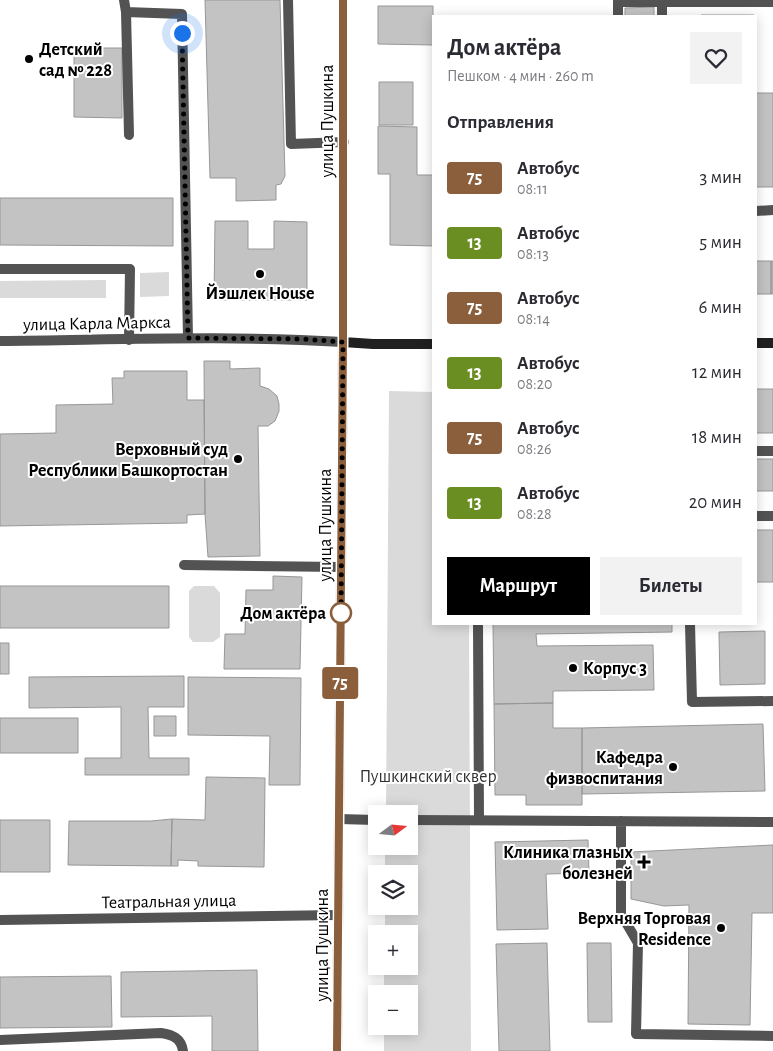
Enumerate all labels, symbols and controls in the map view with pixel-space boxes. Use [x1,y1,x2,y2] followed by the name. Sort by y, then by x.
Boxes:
[170,21,195,46] your location
[690,32,742,84] button: heart
[447,36,561,60] text: Дом актёра
[39,41,112,80] place label: Детский сад № 228
[23,53,35,65] marker: Детский сад № 228
[319,65,337,178] street label: улица Пушкина
[447,68,594,84] text: Пешком · 4 мин · 260 m
[447,113,554,132] text: Отправления
[517,159,580,178] text: Автобус
[699,168,742,187] text: 3 мин
[467,169,482,187] text: 75
[517,181,548,197] text: 08:11
[517,224,580,243] text: Автобус
[699,233,742,252] text: 5 мин
[467,234,482,252] text: 13
[517,246,549,262] text: 08:13
[254,268,266,280] marker: Йэшлек House
[206,283,315,303] place label: Йэшлек House
[517,289,580,308] text: Автобус
[698,298,742,317] text: 6 мин
[467,299,482,317] text: 75
[517,311,550,327] text: 08:14
[22,314,171,334] street label: улица Карла Маркса
[517,354,580,373] text: Автобус
[692,363,742,382] text: 12 мин
[467,364,482,382] text: 13
[517,376,552,392] text: 08:20
[517,419,580,438] text: Автобус
[692,428,742,447] text: 18 мин
[467,429,482,447] text: 75
[28,441,228,480] place label: Верховный суд Республики Башкортостан
[517,441,552,457] text: 08:26
[232,453,244,465] marker: Верховный суд Республики Башкортостан
[317,469,335,582] street label: улица Пушкина
[517,484,580,503] text: Автобус
[689,493,742,512] text: 20 мин
[467,494,482,512] text: 13
[517,506,552,522] text: 08:28
[447,557,590,615] button: Маршрут
[600,557,742,615] button: Билеты
[330,602,352,624] marker: Дом актёра
[240,605,326,623] place label: Дом актёра
[583,660,647,678] place label: Корпус 3
[567,662,579,674] marker: Корпус 3
[318,667,362,699] line badge: 75
[332,674,348,692] text: 75
[546,749,663,788] place label: Кафедра физвоспитания
[667,761,679,773] marker: Кафедра физвоспитания
[359,768,497,786] park label: Пушкинский сквер
[368,805,418,855] north arrow
[368,805,418,1035] map controls
[503,844,634,883] place label: Клиника глазных болезней
[637,855,651,869] marker: Клиника глазных болезней
[368,865,418,915] button: layers
[314,889,332,1002] street label: улица Пушкина
[101,892,237,912] street label: Театральная улица
[577,910,711,949] place label: Верхняя Торговая Residence
[715,922,727,934] marker: Верхняя Торговая Residence
[368,925,418,975] button: +
[368,985,418,1035] button: −

